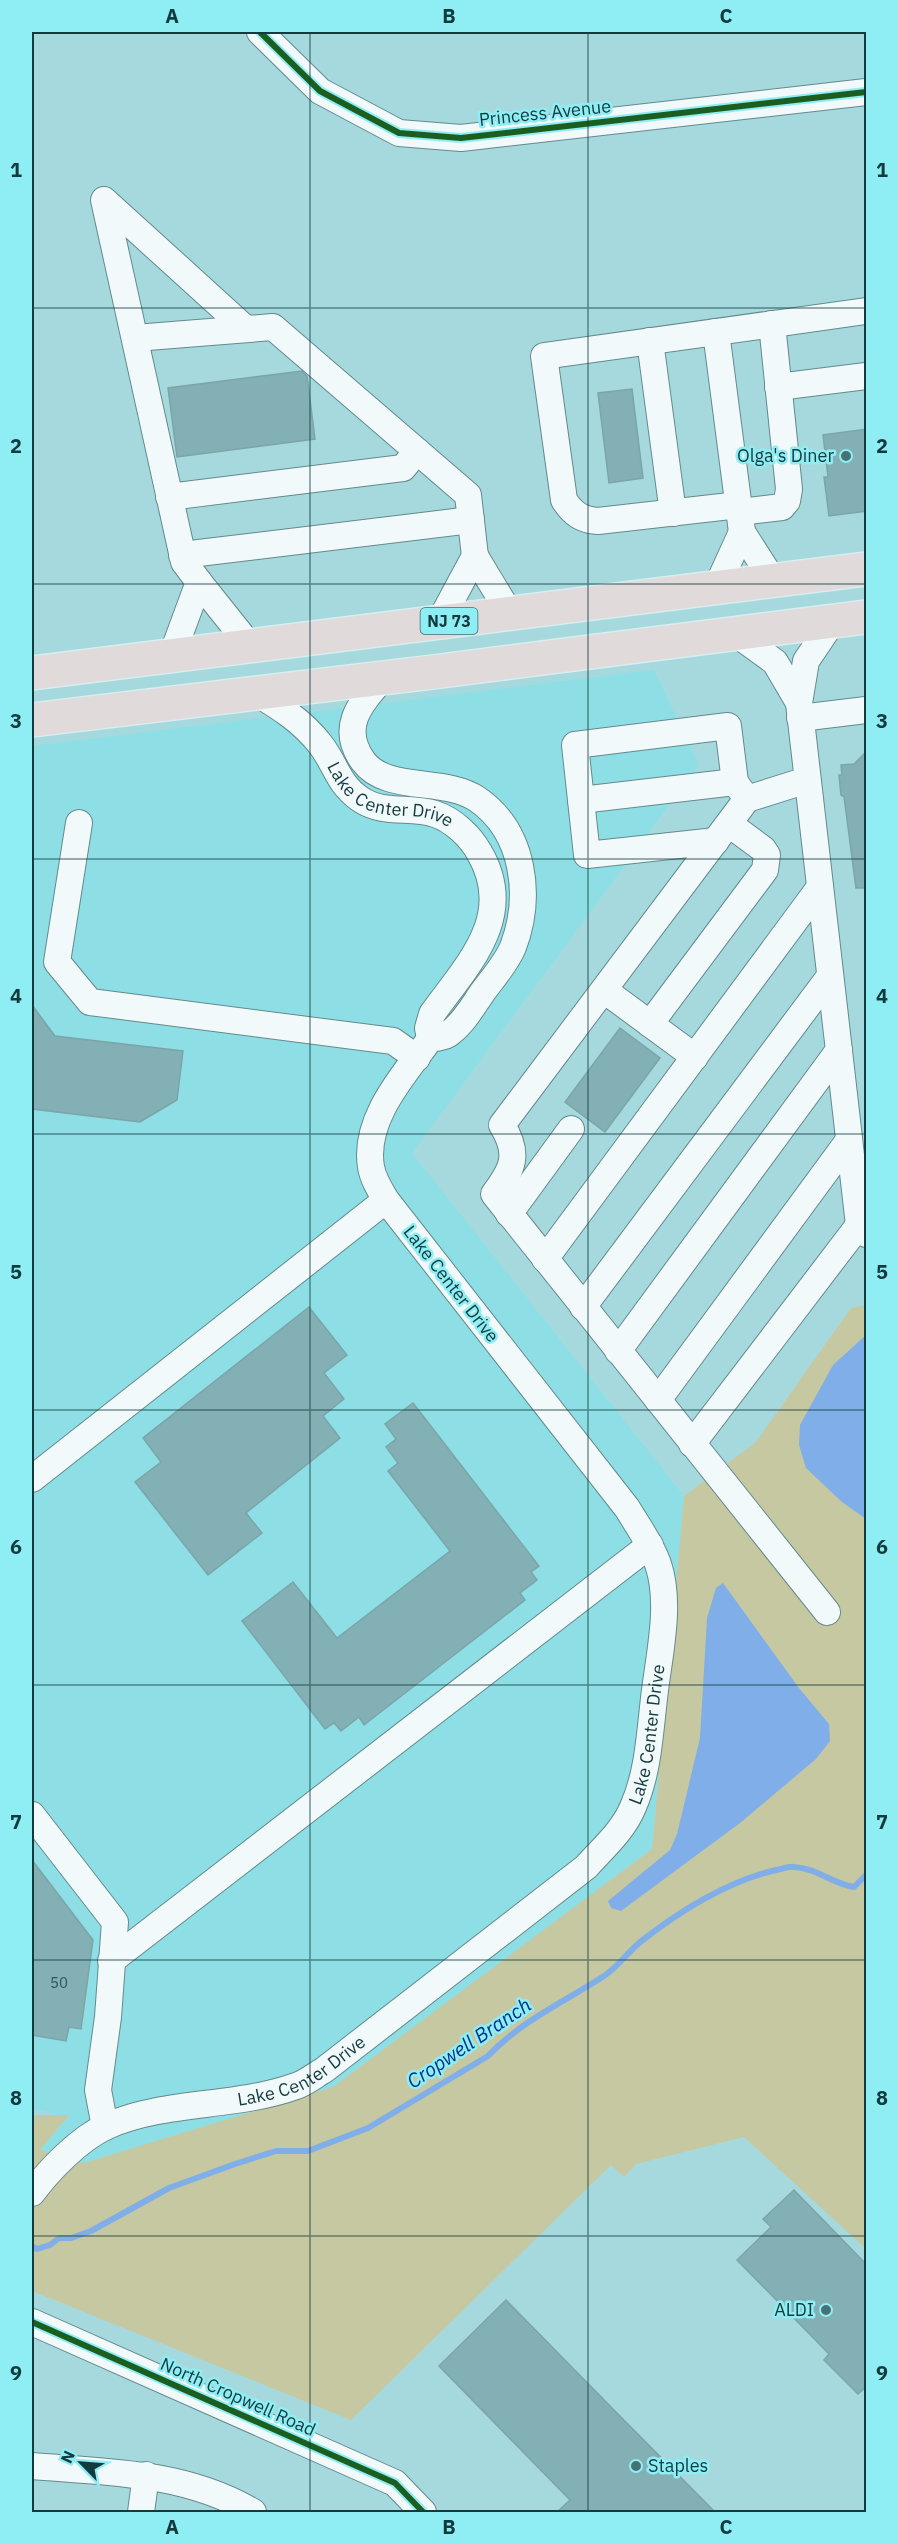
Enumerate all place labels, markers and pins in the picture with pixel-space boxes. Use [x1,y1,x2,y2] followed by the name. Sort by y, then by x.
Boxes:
[737,444,834,467] place label: Olga's Diner
[839,449,853,463] marker: Olga's Diner
[774,2298,814,2321] place label: ALDI
[819,2303,833,2317] marker: ALDI
[648,2454,708,2477] place label: Staples
[629,2459,643,2473] marker: Staples

